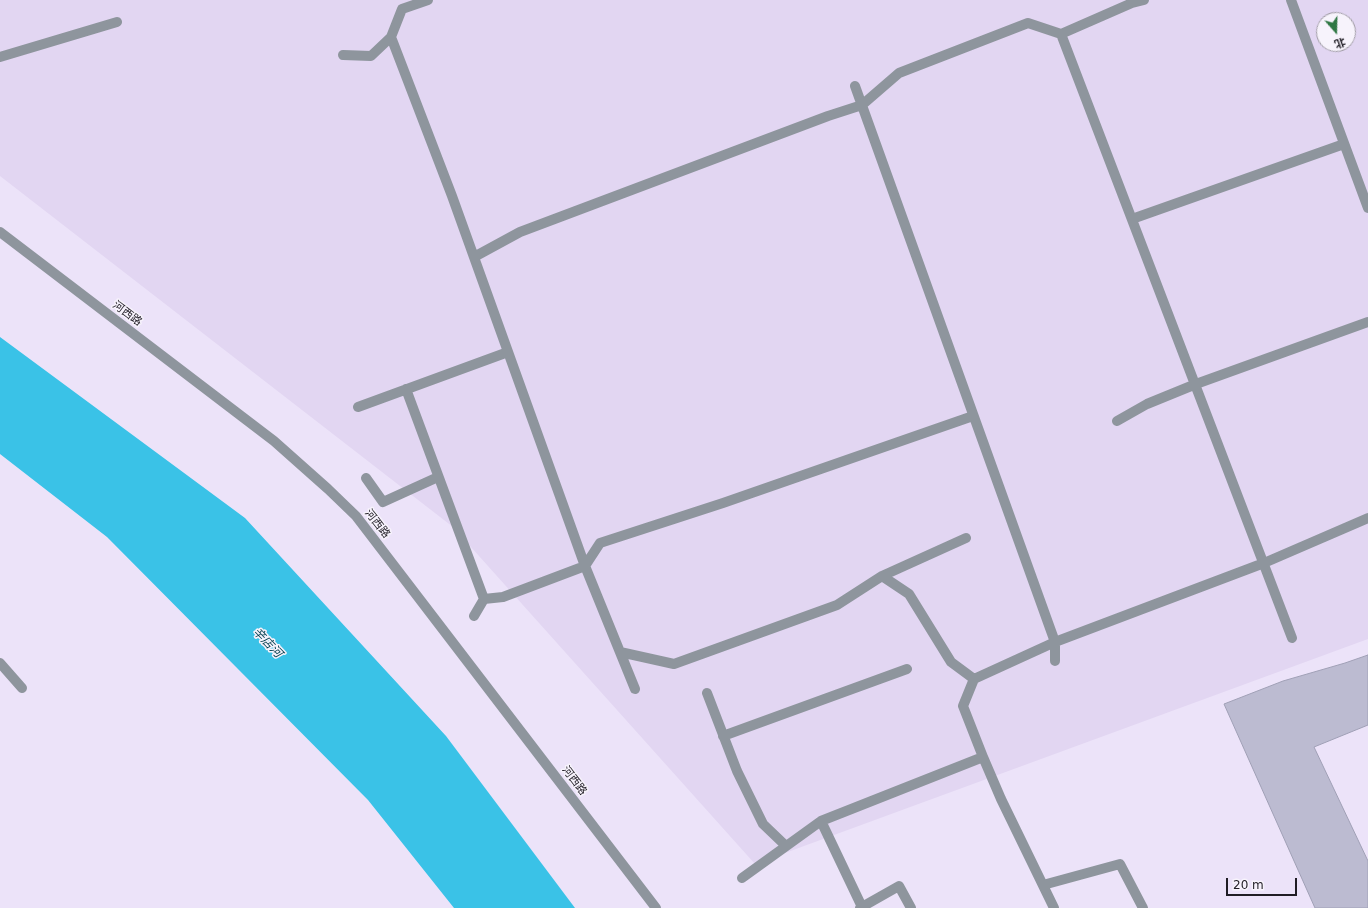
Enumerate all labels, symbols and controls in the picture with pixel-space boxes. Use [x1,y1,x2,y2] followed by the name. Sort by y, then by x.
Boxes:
[1316,12,1356,52] north arrow
[1333,35,1347,51] text: 北
[110,299,144,329] street label: 河西路
[362,507,392,541] street label: 河西路
[249,625,285,661] water label: 辛店河
[559,764,589,798] street label: 河西路
[1228,870,1299,896] scale bar
[1233,878,1264,892] text: 20 m

